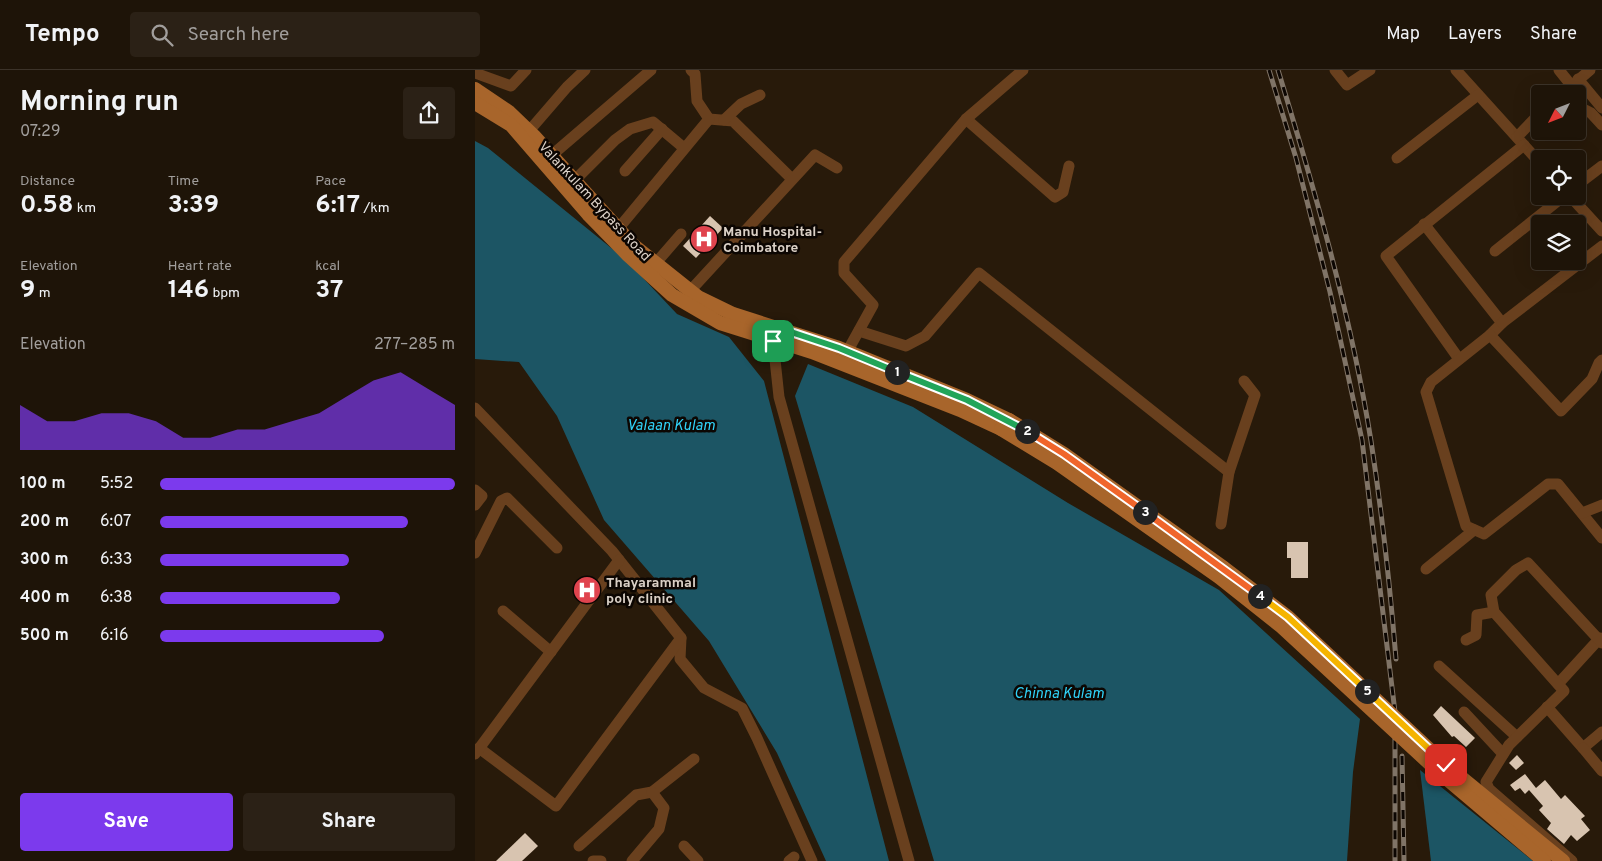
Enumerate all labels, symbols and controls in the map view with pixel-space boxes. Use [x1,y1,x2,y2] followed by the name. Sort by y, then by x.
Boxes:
[130,12,480,57] search box
[25,20,100,50] text: Tempo
[148,21,176,49] icon: search
[188,23,289,47] text: Search here
[1386,23,1420,46] text: Map
[1448,23,1502,46] text: Layers
[1530,23,1577,46] text: Share
[20,85,179,121] text: Morning run
[1531,85,1586,140] north arrow
[1531,85,1586,270] map controls
[403,87,455,139] button: share
[20,122,60,142] text: 07:29
[534,139,654,265] street label: Valankulam Bypass Road
[1531,150,1586,205] button: locate
[20,173,75,190] text: Distance
[168,173,199,190] text: Time
[315,173,346,190] text: Pace
[20,190,74,222] text: 0.58
[168,190,219,222] text: 3:39
[315,190,360,222] text: 6:17
[74,200,96,217] text: km
[360,200,390,217] text: /km
[1531,215,1586,270] button: layers
[689,224,719,254] hospital icon: Manu Hospital- Coimbatore
[723,224,822,257] place label: Manu Hospital- Coimbatore
[20,258,78,275] text: Elevation
[168,258,232,275] text: Heart rate
[315,258,340,275] text: kcal
[20,275,35,307] text: 9
[168,275,209,307] text: 146
[315,275,343,307] text: 37
[35,285,51,302] text: m
[209,285,240,302] text: bpm
[752,320,794,362] pin
[759,327,787,355] icon: arrive
[20,335,86,355] text: Elevation
[374,335,455,355] text: 277–285 m
[885,360,909,384] pin: 1
[895,364,900,381] text: 1
[627,417,716,436] water label: Valaan Kulam
[1015,418,1039,444] pin: 2
[1023,423,1032,440] text: 2
[20,474,66,494] text: 100 m
[100,474,133,494] text: 5:52
[1133,500,1157,524] pin: 3
[1141,504,1150,521] text: 3
[20,512,69,532] text: 200 m
[100,512,131,532] text: 6:07
[20,550,68,570] text: 300 m
[100,550,132,570] text: 6:33
[572,575,602,605] hospital icon: Thayarammal poly clinic
[606,575,696,608] place label: Thayarammal poly clinic
[1247,584,1273,608] pin: 4
[20,588,69,608] text: 400 m
[100,588,133,608] text: 6:38
[1256,588,1265,605] text: 4
[20,626,69,646] text: 500 m
[100,626,129,646] text: 6:16
[1355,678,1379,704] pin: 5
[1363,683,1372,700] text: 5
[1014,685,1105,704] water label: Chinna Kulam
[1425,744,1467,786] pin
[1432,751,1460,779] icon: check
[20,793,233,851] button: Save
[243,793,455,851] button: Share

